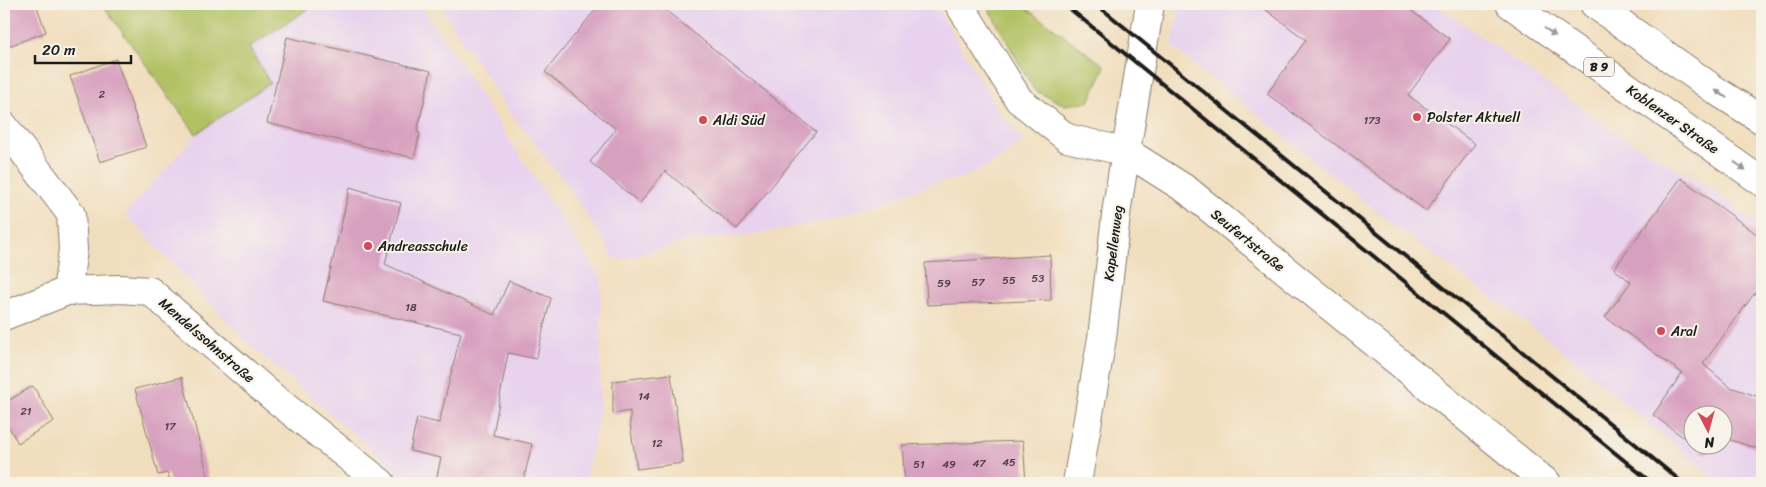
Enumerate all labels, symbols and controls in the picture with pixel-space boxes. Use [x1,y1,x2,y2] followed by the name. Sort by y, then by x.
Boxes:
[1543,27,1557,37] one-way arrow
[35,32,131,64] scale bar
[42,37,76,63] text: 20 m
[1584,58,1614,76] road number: B 9
[1621,78,1725,161] street label: Koblenzer Straße
[99,85,106,104] house number: 2
[1715,89,1728,99] one-way arrow
[1427,105,1521,130] place label: Polster Aktuell
[712,108,766,133] place label: Aldi Süd
[1363,111,1381,130] house number: 173
[1411,111,1423,123] marker: Polster Aktuell
[697,114,709,126] marker: Aldi Süd
[1733,161,1746,171] one-way arrow
[1205,202,1291,278] street label: Seufertstraße
[1096,204,1131,282] street label: Kapellenweg
[377,234,468,259] place label: Andreasschule
[362,240,374,252] marker: Andreasschule
[1032,269,1044,288] house number: 53
[1002,271,1016,290] house number: 55
[971,273,985,292] house number: 57
[937,274,951,293] house number: 59
[153,291,261,390] street label: Mendelssohnstraße
[405,298,417,317] house number: 18
[1670,319,1698,344] place label: Aral
[1655,325,1667,337] marker: Aral
[638,387,650,406] house number: 14
[20,402,32,421] house number: 21
[1684,404,1734,454] north arrow
[165,417,176,436] house number: 17
[1703,429,1716,455] text: N
[651,434,663,453] house number: 12
[1002,453,1016,472] house number: 45
[972,454,986,473] house number: 47
[913,455,925,474] house number: 51
[942,455,956,474] house number: 49

